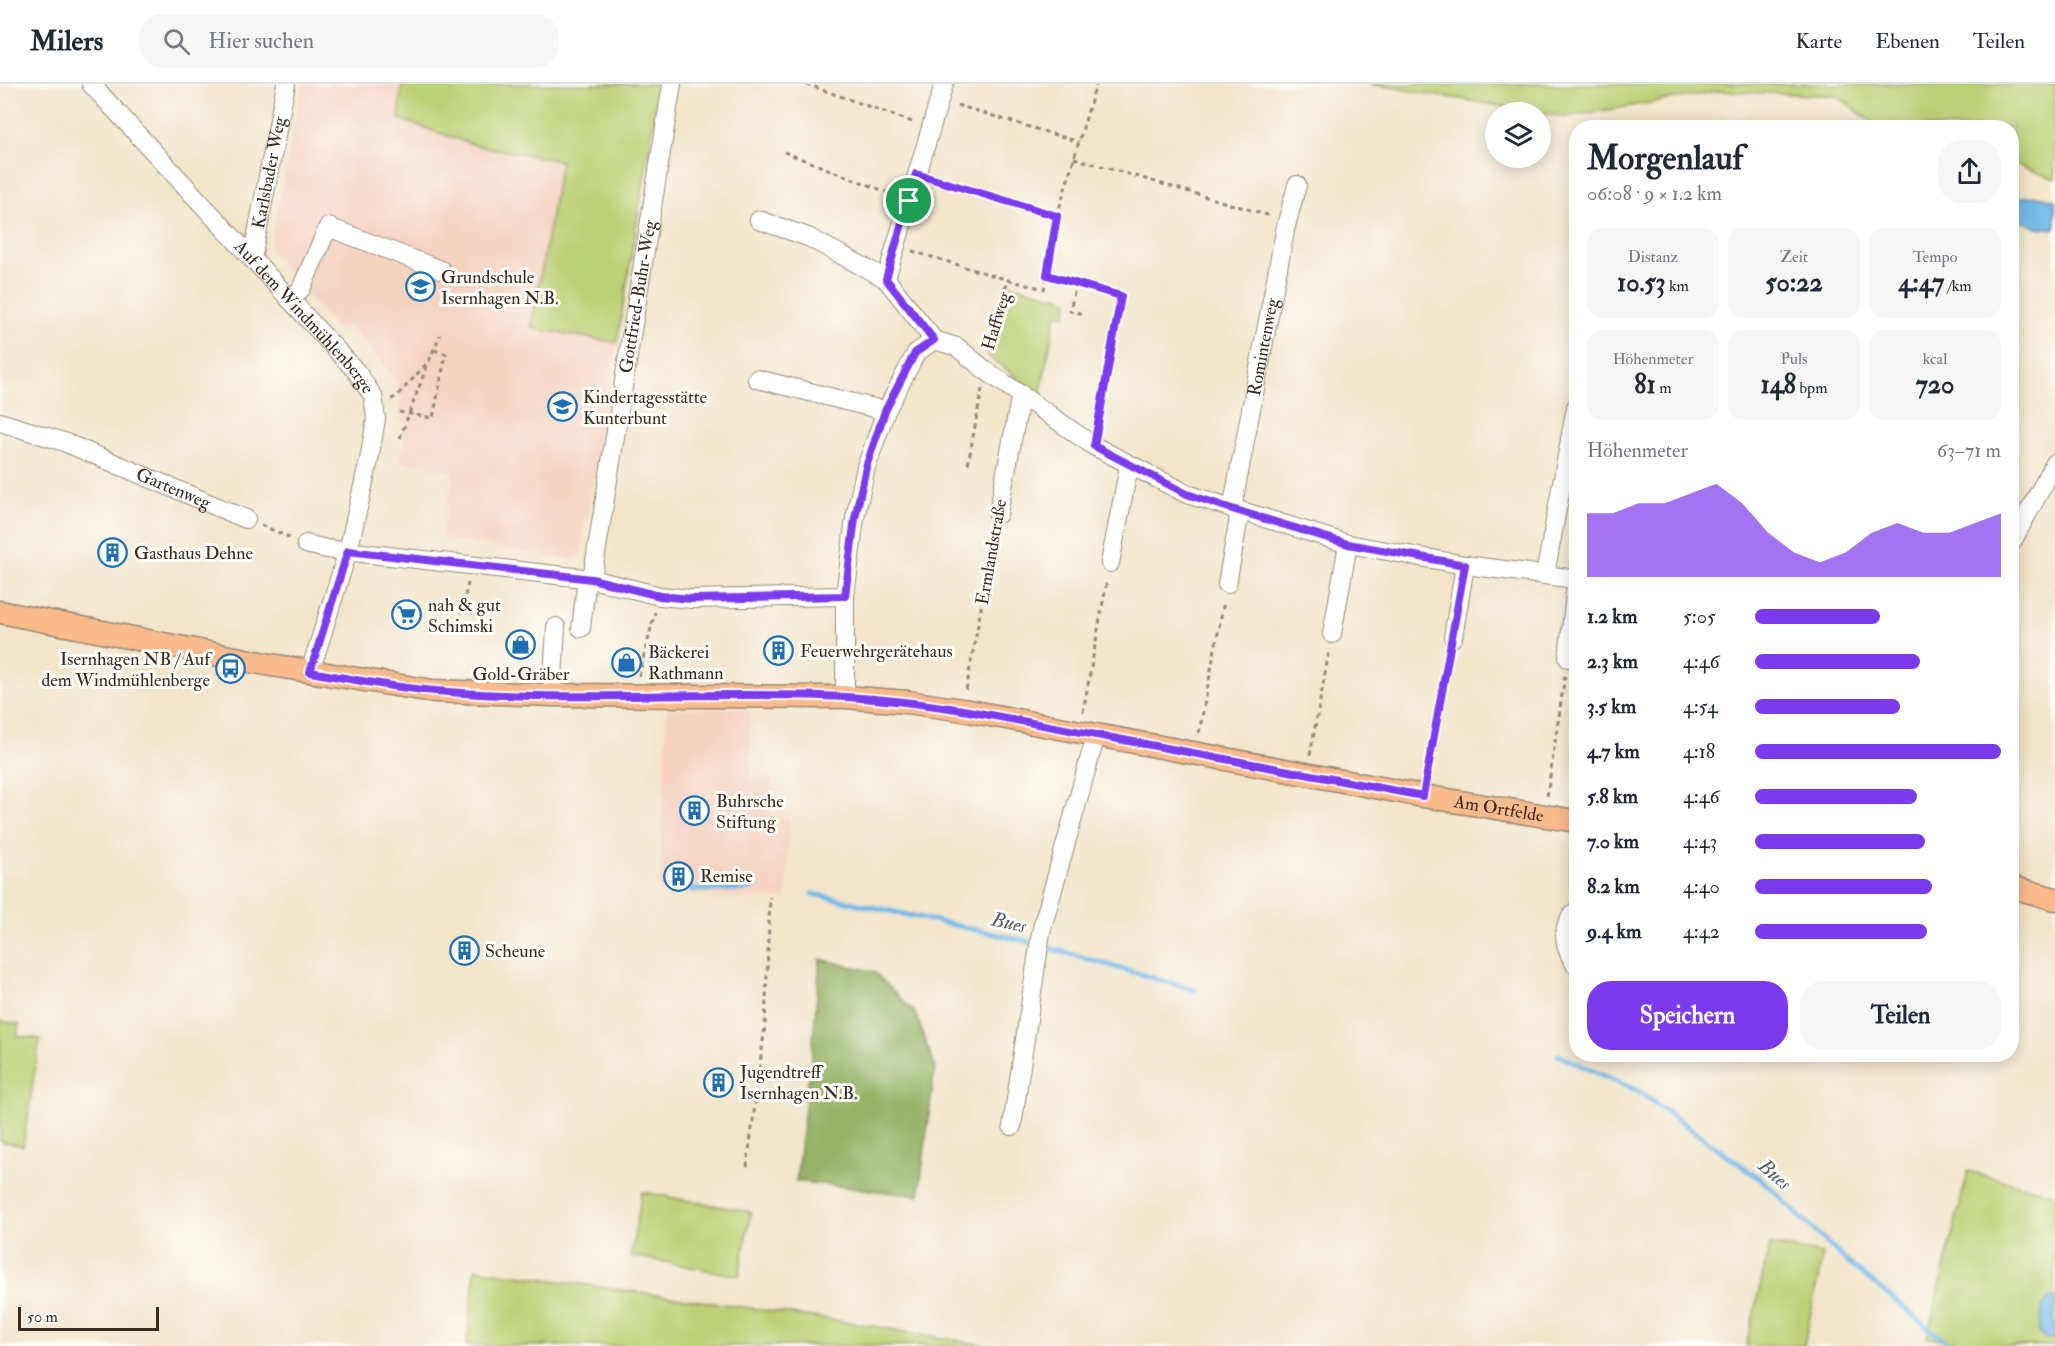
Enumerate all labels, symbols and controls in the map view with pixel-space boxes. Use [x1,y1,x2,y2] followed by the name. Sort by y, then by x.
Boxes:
[139,14,559,68] search box
[30,24,103,59] text: Milers
[160,25,193,58] icon: search
[208,27,314,55] text: Hier suchen
[1795,28,1842,55] text: Karte
[1875,28,1940,55] text: Ebenen
[1973,28,2025,55] text: Teilen
[1485,102,1551,168] map controls
[1485,102,1551,168] button: layers
[247,114,292,231] street label: Karlsbader Weg
[1587,138,1743,179] text: Morgenlauf
[1938,140,2001,203] button: share
[883,175,934,226] pin
[1587,181,1722,206] text: 06:08 · 9 × 1.2 km
[892,184,925,217] icon: arrive
[614,217,662,375] street label: Gottfried-Buhr-Weg
[228,235,379,399] street label: Auf dem Windmühlenberge
[1628,247,1678,267] text: Distanz
[1780,247,1808,267] text: Zeit
[1913,247,1957,267] text: Tempo
[441,266,559,310] place label: Grundschule Isernhagen N.B.
[1617,267,1666,299] text: 10.53
[1765,267,1823,299] text: 50:22
[1898,267,1944,299] text: 4:47
[404,271,436,303] school or university icon: Grundschule Isernhagen N.B.
[1666,276,1689,296] text: km
[1944,276,1972,296] text: /km
[977,288,1017,353] street label: Haffweg
[1243,295,1284,398] street label: Romintenweg
[1613,349,1693,369] text: Höhenmeter
[1780,349,1808,369] text: Puls
[1923,349,1947,369] text: kcal
[1634,369,1656,401] text: 81
[1760,369,1796,401] text: 148
[1916,369,1954,401] text: 720
[1656,378,1672,398] text: m
[1796,378,1828,398] text: bpm
[583,386,708,430] place label: Kindertagesstätte Kunterbunt
[546,391,578,423] school or university icon: Kindertagesstätte Kunterbunt
[1587,438,1688,463] text: Höhenmeter
[1937,438,2001,463] text: 63–71 m
[132,463,215,515] street label: Gartenweg
[971,497,1012,607] street label: Ermlandstraße
[97,537,129,569] building icon: Gasthaus Dehne
[134,542,254,565] place label: Gasthaus Dehne
[428,594,501,638] place label: nah & gut Schimski
[391,599,423,631] supermarket icon: nah & gut Schimski
[1587,604,1637,629] text: 1.2 km
[1683,604,1716,629] text: 5:05
[505,629,537,661] shop icon: Gold-Gräber
[763,635,795,667] building icon: Feuerwehrgerätehaus
[800,640,953,663] place label: Feuerwehrgerätehaus
[648,641,724,685] place label: Bäckerei Rathmann
[611,646,643,678] shop icon: Bäckerei Rathmann
[41,648,213,692] place label: Isernhagen NB / Auf dem Windmühlenberge
[1587,649,1638,674] text: 2.3 km
[1683,649,1720,674] text: 4:46
[215,653,247,685] bus stop icon: Isernhagen NB / Auf dem Windmühlenberge
[472,663,570,686] place label: Gold-Gräber
[1587,694,1636,719] text: 3.5 km
[1683,694,1718,719] text: 4:54
[1587,739,1640,764] text: 4.7 km
[1683,739,1715,764] text: 4:18
[1587,784,1638,809] text: 5.8 km
[1683,784,1720,809] text: 4:46
[716,790,784,834] place label: Buhrsche Stiftung
[1451,790,1546,828] street label: Am Ortfelde
[679,795,711,827] building icon: Buhrsche Stiftung
[1587,829,1639,854] text: 7.0 km
[1683,829,1717,854] text: 4:43
[663,860,695,892] building icon: Remise
[700,865,753,888] place label: Remise
[1587,874,1640,899] text: 8.2 km
[1683,874,1720,899] text: 4:40
[988,906,1029,939] water label: Bues
[1587,919,1641,944] text: 9.4 km
[1683,919,1720,944] text: 4:42
[448,935,480,967] building icon: Scheune
[485,940,546,963] place label: Scheune
[1587,981,1788,1050] button: Speichern
[1800,981,2001,1050] button: Teilen
[739,1061,858,1105] place label: Jugendtreff Isernhagen N.B.
[703,1066,735,1098] building icon: Jugendtreff Isernhagen N.B.
[1753,1153,1796,1196] water label: Bues
[18,1304,159,1332] scale bar
[27,1307,58,1327] text: 50 m

